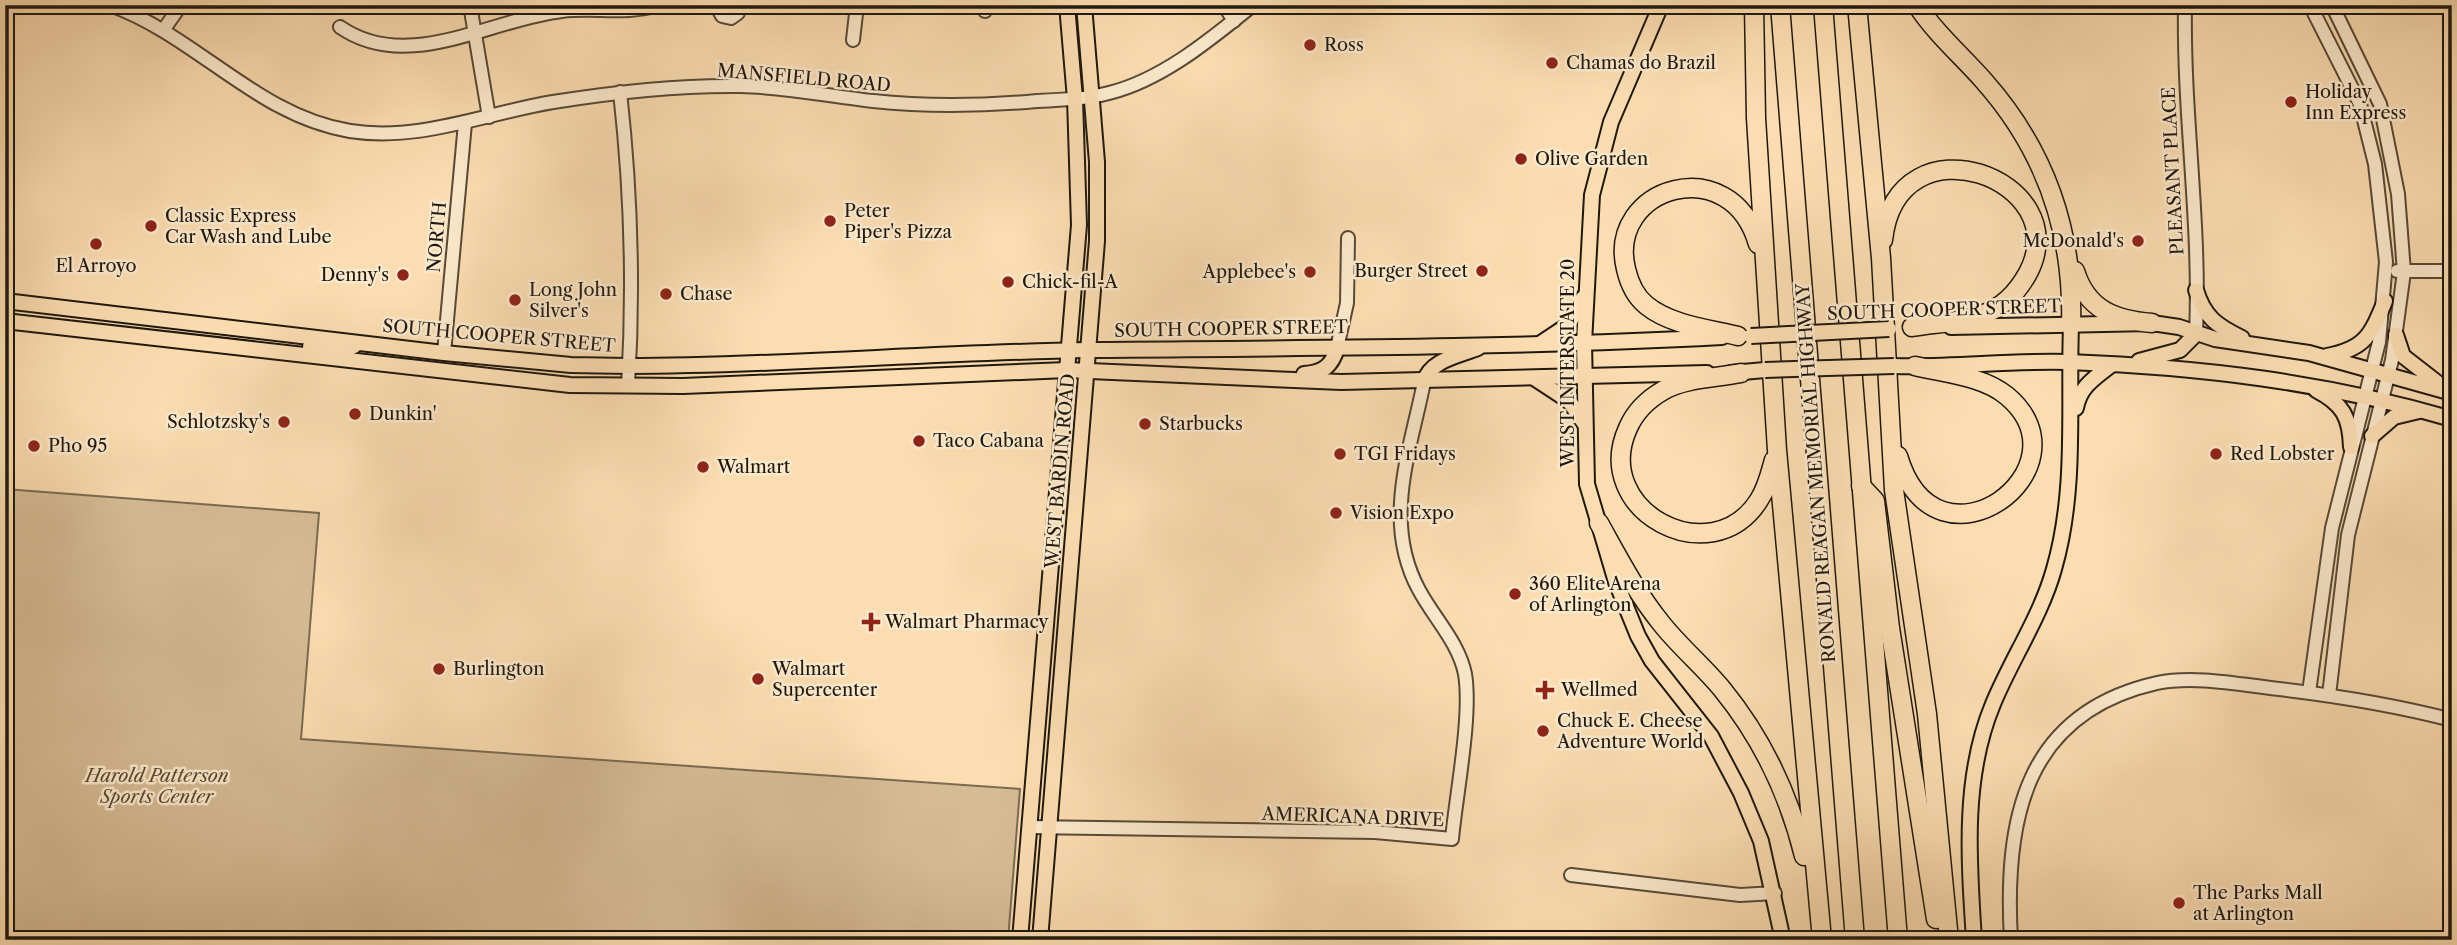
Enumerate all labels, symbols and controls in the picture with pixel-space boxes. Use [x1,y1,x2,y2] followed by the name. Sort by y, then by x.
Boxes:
[1324,34,1364,56] place label: Ross
[1302,37,1318,53] marker: Ross
[1566,52,1716,74] place label: Chamas do Brazil
[1544,55,1560,71] marker: Chamas do Brazil
[716,59,892,97] street label: MANSFIELD ROAD
[2305,81,2406,124] place label: Holiday Inn Express
[2158,86,2188,256] street label: PLEASANT PLACE
[2283,94,2299,110] marker: Holiday Inn Express
[1535,148,1648,170] place label: Olive Garden
[1513,151,1529,167] marker: Olive Garden
[844,200,952,243] place label: Peter Piper's Pizza
[423,201,451,273] street label: NORTH
[165,205,332,248] place label: Classic Express Car Wash and Lube
[822,213,838,229] marker: Peter Piper's Pizza
[143,218,159,234] marker: Classic Express Car Wash and Lube
[2023,230,2124,252] place label: McDonald's
[2130,233,2146,249] marker: McDonald's
[88,236,104,252] marker: El Arroyo
[55,255,137,277] place label: El Arroyo
[1557,259,1579,468] street label: WEST INTERSTATE 20
[1354,260,1469,282] place label: Burger Street
[1202,261,1296,283] place label: Applebee's
[1474,263,1490,279] marker: Burger Street
[321,264,389,286] place label: Denny's
[1302,264,1318,280] marker: Applebee's
[395,267,411,283] marker: Denny's
[1022,271,1119,293] place label: Chick-fil-A
[1000,274,1016,290] marker: Chick-fil-A
[529,279,617,322] place label: Long John Silver's
[1792,281,1840,663] street label: RONALD REAGAN MEMORIAL HIGHWAY
[680,283,733,305] place label: Chase
[658,286,674,302] marker: Chase
[507,292,523,308] marker: Long John Silver's
[1827,295,2062,325] street label: SOUTH COOPER STREET
[382,315,617,357] street label: SOUTH COOPER STREET
[1114,316,1349,342] street label: SOUTH COOPER STREET
[1040,373,1079,570] street label: WEST BARDIN ROAD
[369,403,437,425] place label: Dunkin'
[347,406,363,422] marker: Dunkin'
[167,411,270,433] place label: Schlotzsky's
[1159,413,1243,435] place label: Starbucks
[276,414,292,430] marker: Schlotzsky's
[1137,416,1153,432] marker: Starbucks
[933,430,1045,452] place label: Taco Cabana
[911,433,927,449] marker: Taco Cabana
[48,435,107,457] place label: Pho 95
[26,438,42,454] marker: Pho 95
[1354,443,1456,465] place label: TGI Fridays
[2230,443,2335,465] place label: Red Lobster
[1332,446,1348,462] marker: TGI Fridays
[2208,446,2224,462] marker: Red Lobster
[716,456,791,478] place label: Walmart
[695,459,711,475] marker: Walmart
[1349,502,1454,524] place label: Vision Expo
[1328,505,1344,521] marker: Vision Expo
[1529,573,1661,616] place label: 360 Elite Arena of Arlington
[1507,586,1523,602] marker: 360 Elite Arena of Arlington
[884,611,1050,633] place label: Walmart Pharmacy
[863,614,879,630] marker: Walmart Pharmacy
[453,658,545,680] place label: Burlington
[771,658,878,701] place label: Walmart Supercenter
[431,661,447,677] marker: Burlington
[750,671,766,687] marker: Walmart Supercenter
[1560,679,1638,701] place label: Wellmed
[1535,680,1555,700] marker: Wellmed
[1556,710,1704,753] place label: Chuck E. Cheese Adventure World
[1535,723,1551,739] marker: Chuck E. Cheese Adventure World
[83,765,229,808] park label: Harold Patterson Sports Center
[1260,803,1445,831] street label: AMERICANA DRIVE
[2193,882,2323,925] place label: The Parks Mall at Arlington
[2171,895,2187,911] marker: The Parks Mall at Arlington

